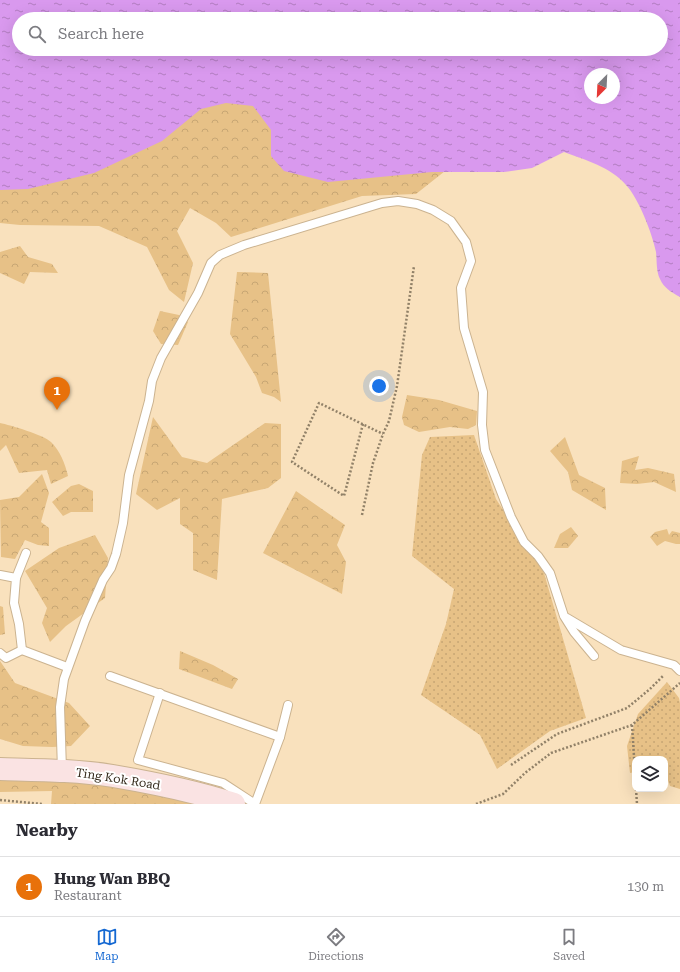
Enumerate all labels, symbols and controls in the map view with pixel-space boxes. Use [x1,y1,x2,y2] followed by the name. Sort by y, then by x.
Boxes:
[12,12,668,56] search box
[26,23,48,45] icon: search
[58,25,144,43] text: Search here
[584,68,620,104] north arrow
[369,376,389,396] your location
[44,377,70,410] pin: 1
[632,756,668,792] map controls
[632,756,668,792] button: layers
[75,765,162,793] street label: Ting Kok Road
[16,820,78,840] text: Nearby
[54,870,170,888] text: Hung Wan BBQ
[25,879,33,894] text: 1
[627,879,664,894] text: 130 m
[54,888,122,903] text: Restaurant
[95,926,118,963] tab: Map
[308,926,363,963] tab: Directions
[553,926,585,963] tab: Saved

